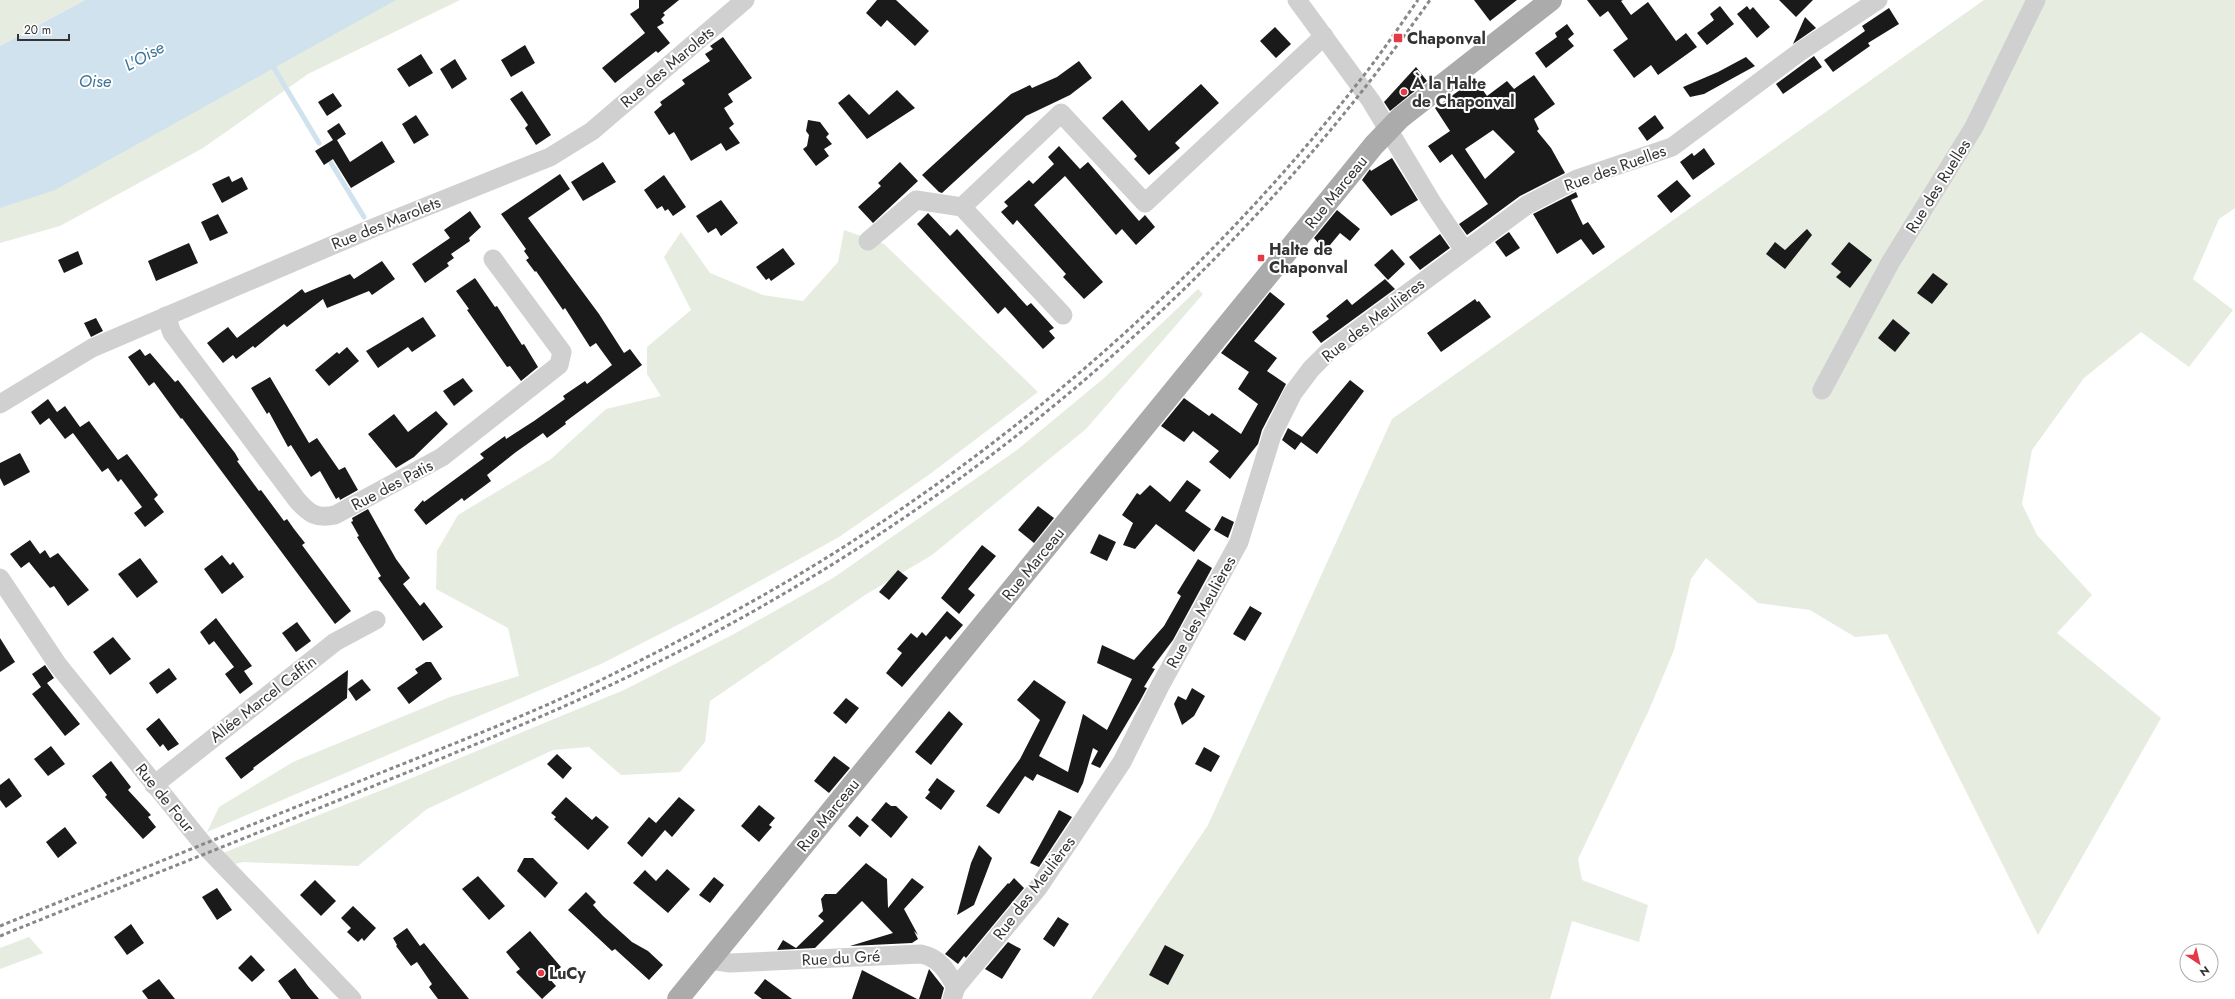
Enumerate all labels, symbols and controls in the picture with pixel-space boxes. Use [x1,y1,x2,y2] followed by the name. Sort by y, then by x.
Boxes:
[18,16,69,42] scale bar
[24,21,51,39] text: 20 m
[615,21,719,113] street label: Rue des Marolets
[1407,27,1486,50] place label: Chaponval
[1392,32,1404,44] marker: Chaponval
[120,35,169,77] water label: L'Oise
[79,69,112,93] water label: Oise
[1411,72,1515,113] place label: À la Halte de Chaponval
[1399,87,1409,97] marker: À la Halte de Chaponval
[1900,135,1976,237] street label: Rue des Ruelles
[1561,139,1669,197] street label: Rue des Ruelles
[1299,150,1373,234] street label: Rue Marceau
[328,191,444,255] street label: Rue des Marolets
[1269,238,1348,279] place label: Halte de Chaponval
[1256,253,1266,263] marker: Halte de Chaponval
[1317,273,1429,367] street label: Rue des Meulières
[347,454,437,516] street label: Rue des Patis
[996,522,1070,606] street label: Rue Marceau
[1161,552,1241,672] street label: Rue des Meulières
[205,650,321,748] street label: Allée Marcel Caffin
[130,759,200,838] street label: Rue de Four
[791,773,865,857] street label: Rue Marceau
[987,831,1081,945] street label: Rue des Meulières
[2179,943,2219,983] north arrow
[801,944,881,972] street label: Rue du Gré
[549,962,587,985] place label: LuCy
[2197,962,2213,980] text: N
[536,968,546,978] marker: LuCy

